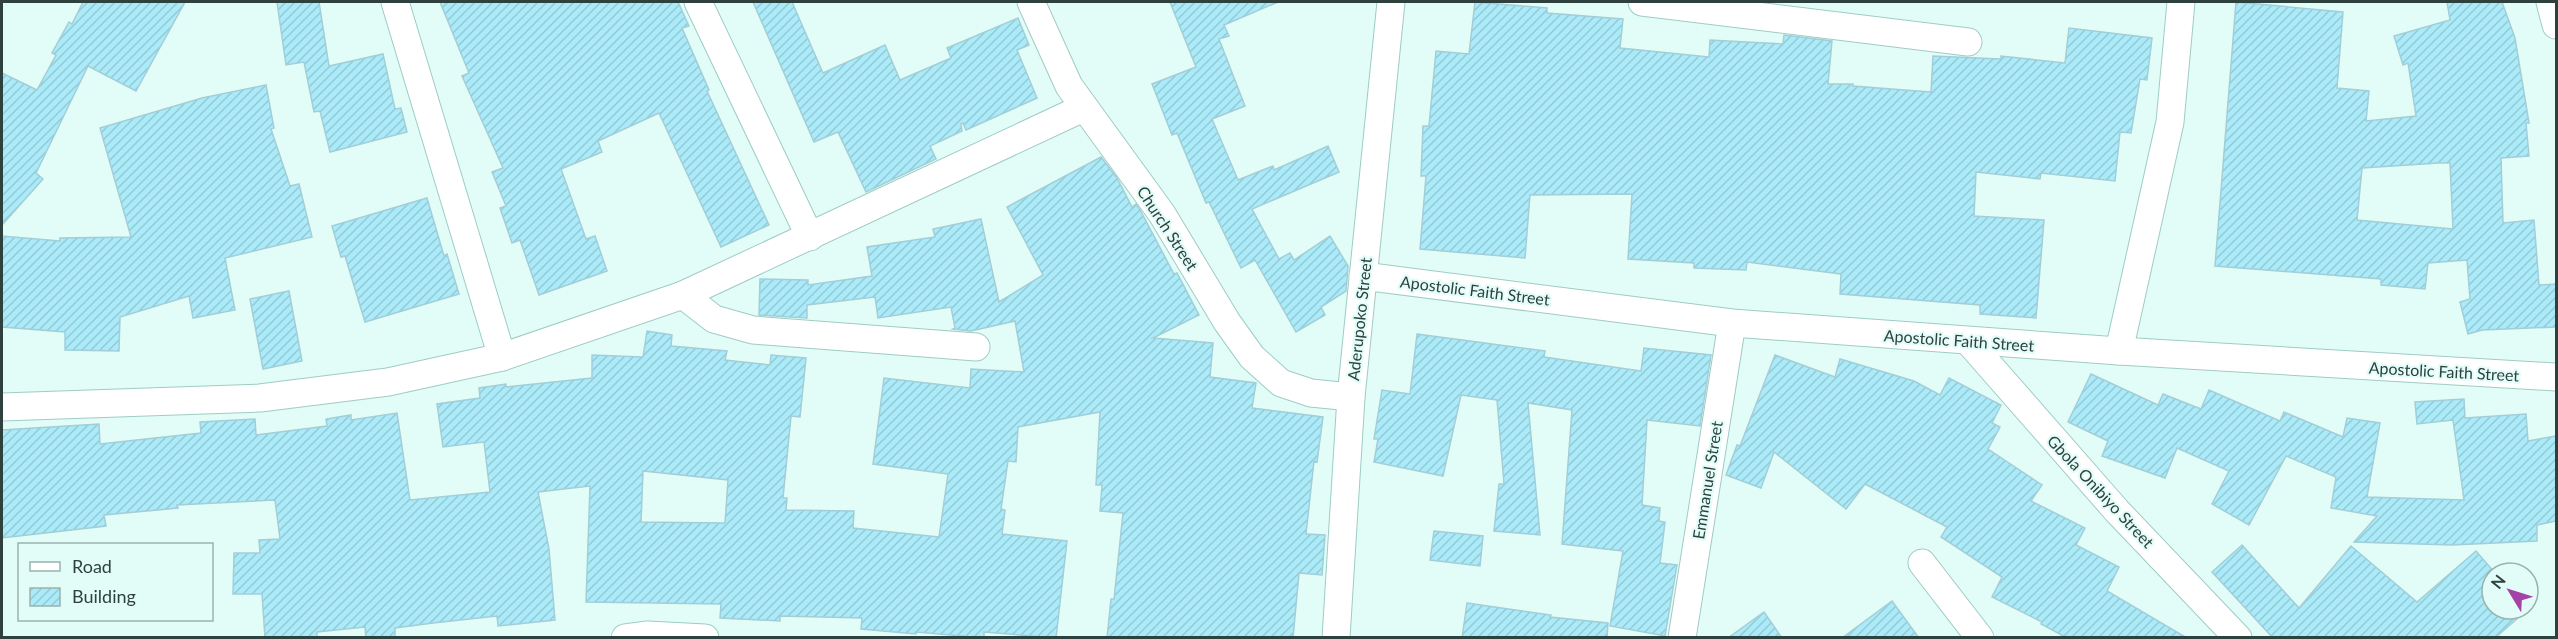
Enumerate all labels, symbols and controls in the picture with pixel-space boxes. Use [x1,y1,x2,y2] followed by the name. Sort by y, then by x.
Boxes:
[1134,182,1202,274] street label: Church Street
[1343,256,1375,382] street label: Aderupoko Street
[1399,271,1551,309] street label: Apostolic Faith Street
[1883,325,2035,355] street label: Apostolic Faith Street
[2368,358,2520,384] street label: Apostolic Faith Street
[1688,419,1726,541] street label: Emmanuel Street
[2044,431,2158,551] street label: Gbola Onibiyo Street
[18,543,213,621] legend
[72,555,112,577] text: Road
[2480,561,2540,621] north arrow
[2487,571,2509,592] text: N
[72,585,136,607] text: Building

